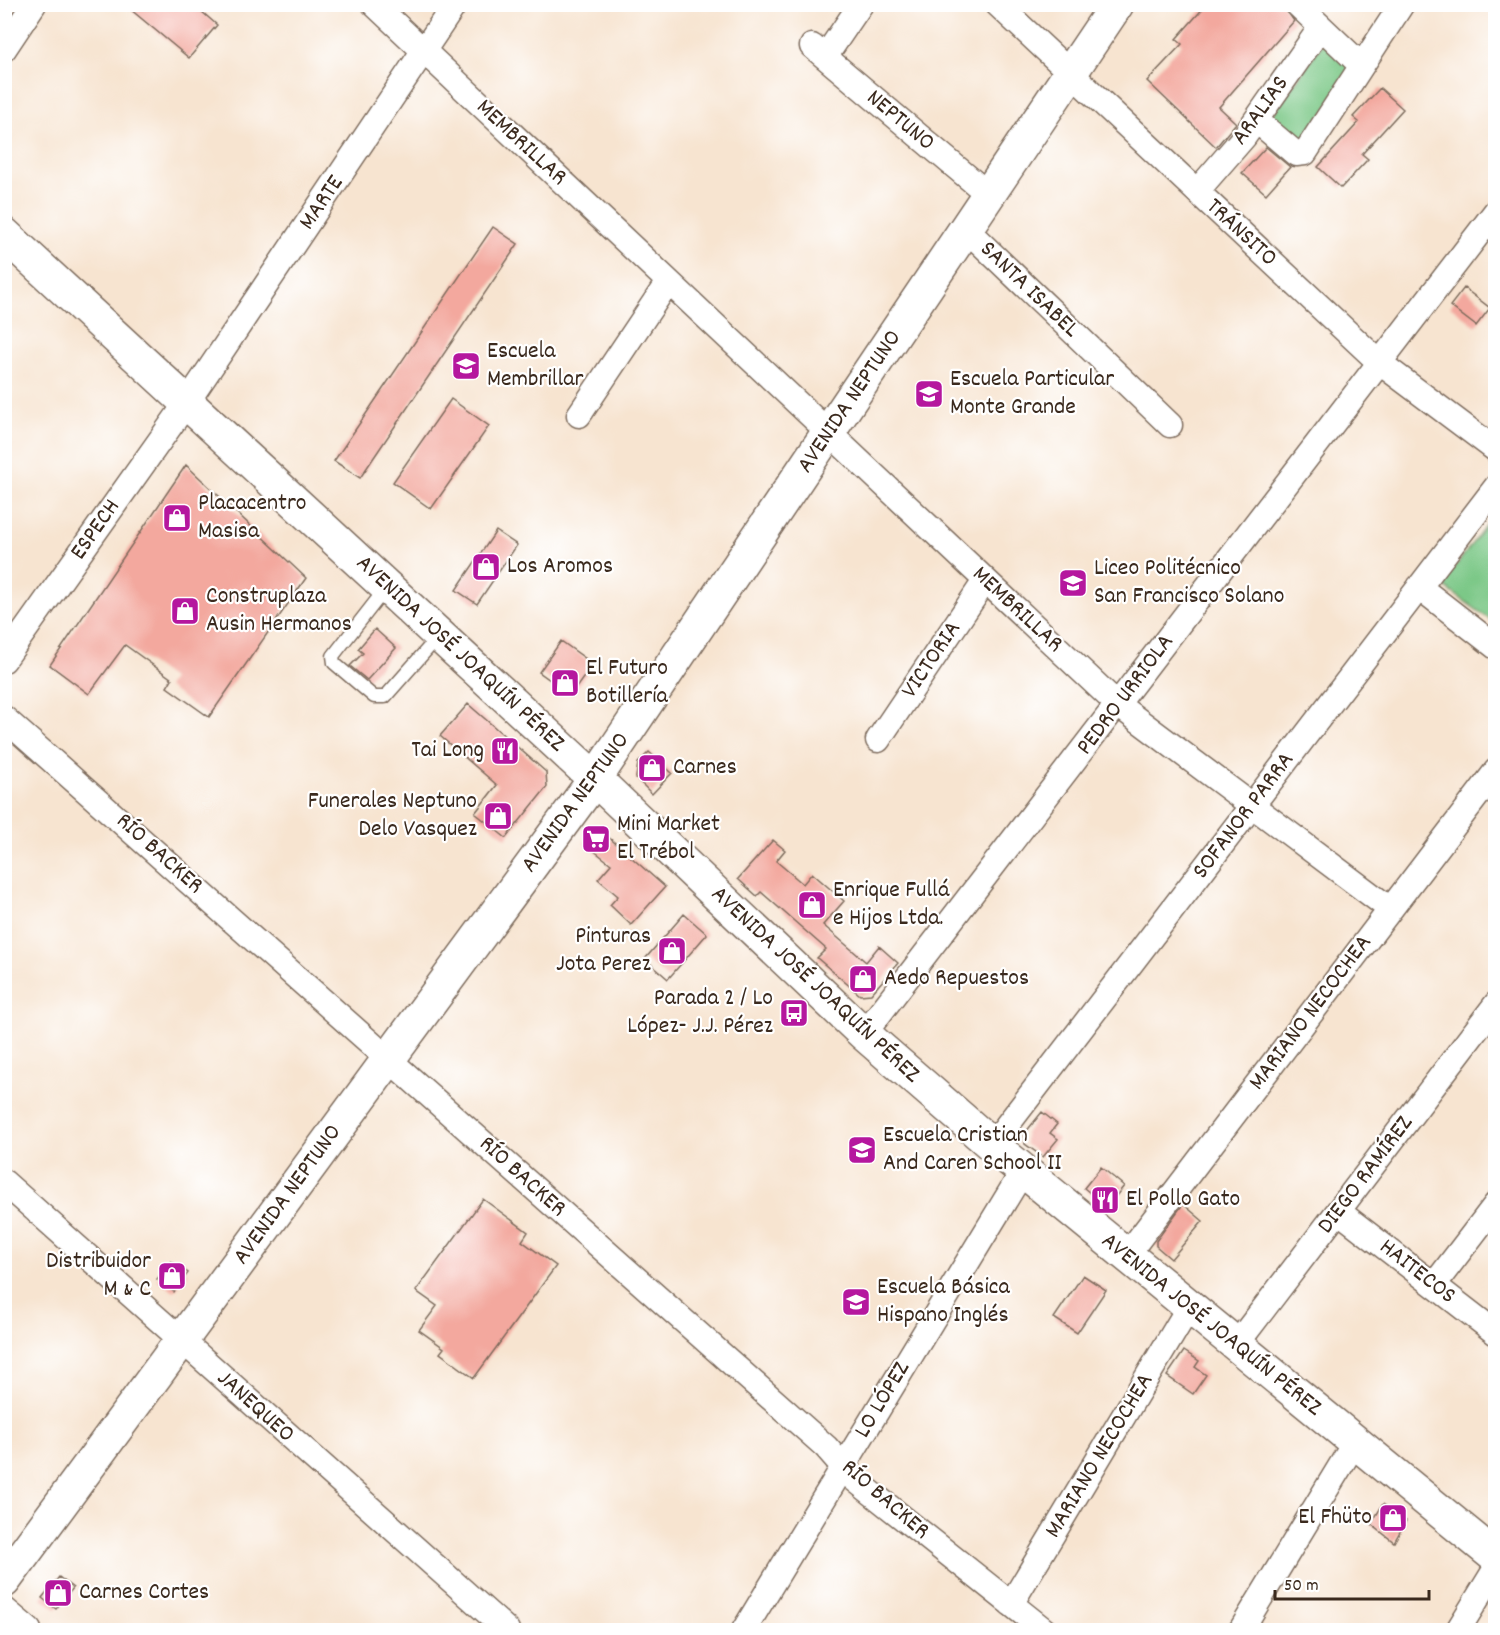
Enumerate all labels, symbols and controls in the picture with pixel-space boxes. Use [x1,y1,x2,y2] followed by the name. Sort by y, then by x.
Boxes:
[1224,69,1298,153] street label: ARALIAS
[858,82,942,160] street label: NEPTUNO
[468,92,574,194] street label: MEMBRILLAR
[291,169,353,237] street label: MARTE
[1198,191,1284,275] street label: TRÁNSITO
[972,234,1087,346] street label: SANTA ISABEL
[789,324,911,480] street label: AVENIDA NEPTUNO
[487,335,583,397] place label: Escuela Membrillar
[450,350,482,382] school or university icon: Escuela Membrillar
[950,363,1114,425] place label: Escuela Particular Monte Grande
[913,378,945,410] school or university icon: Escuela Particular Monte Grande
[198,487,307,549] place label: Placacentro Masisa
[63,493,129,567] street label: ESPECH
[161,502,193,534] shop icon: Placacentro Masisa
[348,548,573,761] street label: AVENIDA JOSÉ JOAQUÍN PÉREZ
[507,550,613,584] place label: Los Aromos
[470,551,502,583] shop icon: Los Aromos
[1094,552,1284,614] place label: Liceo Politécnico San Francisco Solano
[964,559,1070,661] street label: MEMBRILLAR
[1057,567,1089,599] school or university icon: Liceo Politécnico San Francisco Solano
[206,580,352,642] place label: Construplaza Ausin Hermanos
[169,595,201,627] shop icon: Construplaza Ausin Hermanos
[894,615,970,705] street label: VICTORIA
[1069,627,1183,763] street label: PEDRO URRIOLA
[586,652,669,714] place label: El Futuro Botillería
[549,667,581,699] shop icon: El Futuro Botillería
[513,726,639,880] street label: AVENIDA NEPTUNO
[411,734,484,768] place label: Tai Long
[489,735,521,767] restaurant icon: Tai Long
[1185,745,1303,887] street label: SOFANOR PARRA
[673,751,737,785] place label: Carnes
[636,752,668,784] shop icon: Carnes
[308,785,477,847] place label: Funerales Neptuno Delo Vasquez
[482,800,514,832] shop icon: Funerales Neptuno Delo Vasquez
[108,805,210,903] street label: RÍO BACKER
[617,808,720,870] place label: Mini Market El Trébol
[580,823,612,855] supermarket icon: Mini Market El Trébol
[833,874,950,936] place label: Enrique Fullá e Hijos Ltda.
[703,879,928,1092] street label: AVENIDA JOSÉ JOAQUÍN PÉREZ
[796,889,828,921] shop icon: Enrique Fullá e Hijos Ltda.
[556,920,651,982] place label: Pinturas Jota Perez
[1241,928,1381,1098] street label: MARIANO NECOCHEA
[656,935,688,967] shop icon: Pinturas Jota Perez
[884,962,1029,996] place label: Aedo Repuestos
[847,963,879,995] shop icon: Aedo Repuestos
[627,982,773,1044] place label: Parada 2 / Lo López- J.J. Pérez
[778,997,810,1029] bus stop icon: Parada 2 / Lo López- J.J. Pérez
[1310,1108,1422,1241] street label: DIEGO RAMÍREZ
[225,1118,351,1272] street label: AVENIDA NEPTUNO
[883,1119,1062,1181] place label: Escuela Cristian And Caren School II
[471,1128,573,1226] street label: RÍO BACKER
[846,1134,878,1166] school or university icon: Escuela Cristian And Caren School II
[1126,1183,1240,1217] place label: El Pollo Gato
[1089,1184,1121,1216] restaurant icon: El Pollo Gato
[1093,1225,1329,1425] street label: AVENIDA JOSÉ JOAQUÍN PÉREZ
[1371,1231,1463,1313] street label: HAITECOS
[46,1245,151,1307] place label: Distribuidor M & C
[156,1260,188,1292] shop icon: Distribuidor M & C
[877,1271,1011,1333] place label: Escuela Básica Hispano Inglés
[840,1286,872,1318] school or university icon: Escuela Básica Hispano Inglés
[847,1355,920,1445] street label: LO LÓPEZ
[208,1363,302,1451] street label: JANEQUEO
[1037,1367,1163,1545] street label: MARIANO NECOCHEA
[833,1452,937,1548] street label: RÍO BACKER
[1298,1501,1372,1535] place label: El Fhüto
[1377,1502,1409,1534] shop icon: El Fhüto
[1275,1563,1430,1601] scale bar
[1284,1574,1319,1599] text: 50 m
[79,1576,209,1610] place label: Carnes Cortes
[42,1577,74,1609] shop icon: Carnes Cortes

